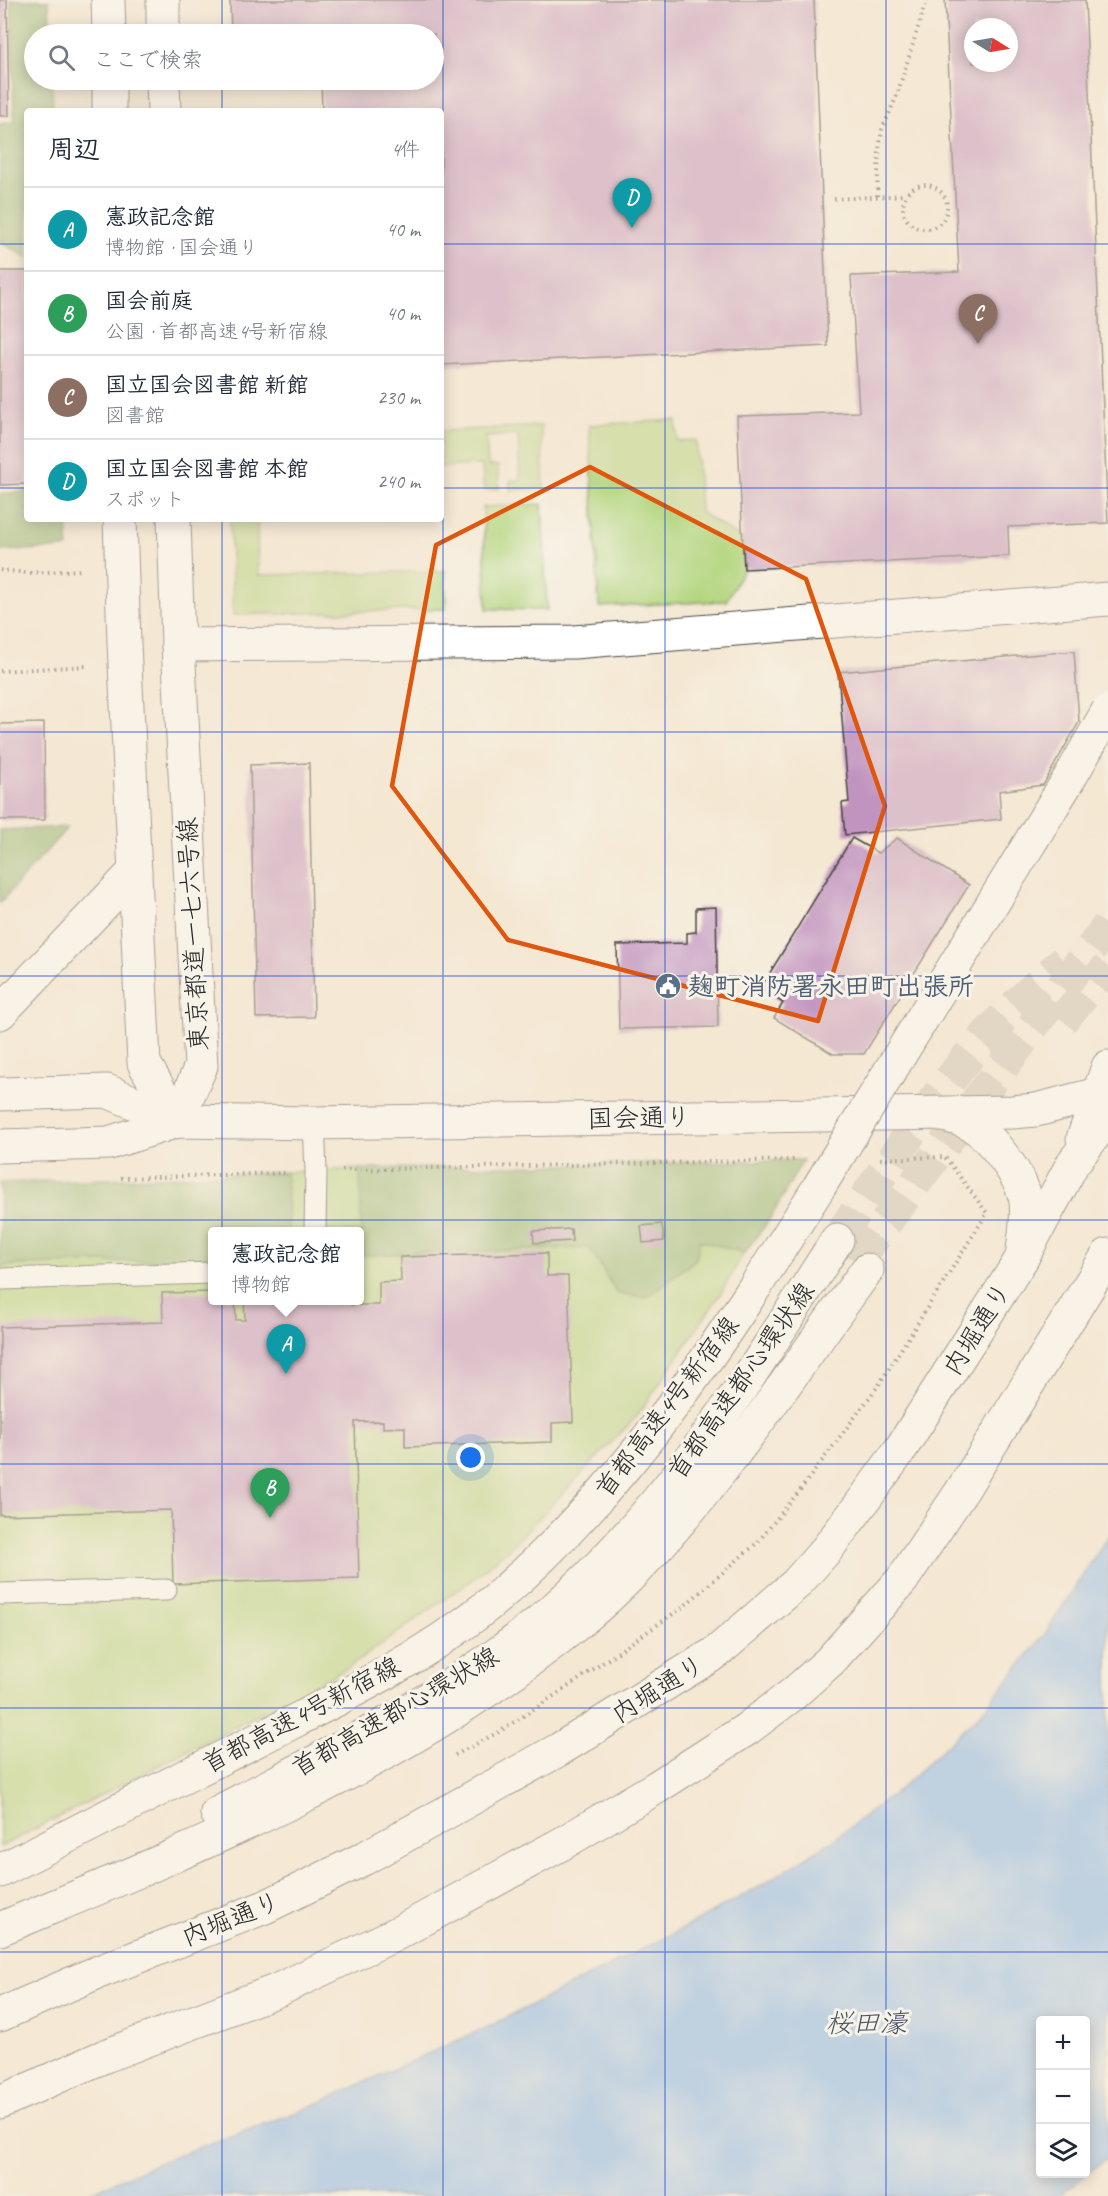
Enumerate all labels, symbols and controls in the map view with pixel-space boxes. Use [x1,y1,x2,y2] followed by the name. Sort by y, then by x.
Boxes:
[964,18,1018,72] north arrow
[24,24,444,90] search box
[45,41,78,74] icon: search
[93,46,203,74] text: ここで検索
[48,133,100,166] text: 周辺
[391,137,420,162] text: 4件
[612,178,652,228] pin: D
[105,203,215,231] text: 憲政記念館
[62,217,73,242] text: A
[386,217,420,242] text: 40 m
[105,235,258,260] text: 博物館 · 国会通り
[105,287,193,315] text: 国会前庭
[958,294,998,344] pin: C
[62,301,73,326] text: B
[386,301,420,326] text: 40 m
[105,319,327,344] text: 公園 · 首都高速4号新宿線
[105,371,308,399] text: 国立国会図書館 新館
[63,385,72,410] text: C
[377,385,420,410] text: 230 m
[105,403,165,428] text: 図書館
[105,455,308,483] text: 国立国会図書館 本館
[62,469,73,494] text: D
[377,469,420,494] text: 240 m
[105,487,185,512] text: スポット
[170,816,216,1052] street label: 東京都道一七六号線
[688,970,974,1003] place label: 麹町消防署永田町出張所
[653,971,683,1001] public building icon: 麹町消防署永田町出張所
[587,1101,691,1135] street label: 国会通り
[208,1227,364,1305] popup
[231,1240,341,1268] text: 憲政記念館
[231,1272,291,1297] text: 博物館
[660,1276,822,1486] street label: 首都高速都心環状線
[935,1276,1019,1382] street label: 内堀通り
[588,1309,746,1505] street label: 首都高速4号新宿線
[266,1324,306,1374] pin: A
[456,1443,485,1472] your location
[250,1468,290,1518] pin: B
[285,1639,505,1785] street label: 首都高速都心環状線
[605,1647,711,1731] street label: 内堀通り
[196,1649,406,1781] street label: 首都高速4号新宿線
[177,1884,285,1954] street label: 内堀通り
[826,2006,909,2040] water label: 桜田濠
[1036,2016,1090,2178] map controls
[1036,2016,1090,2070] button: +
[1036,2070,1090,2124] button: −
[1036,2124,1090,2178] button: layers

